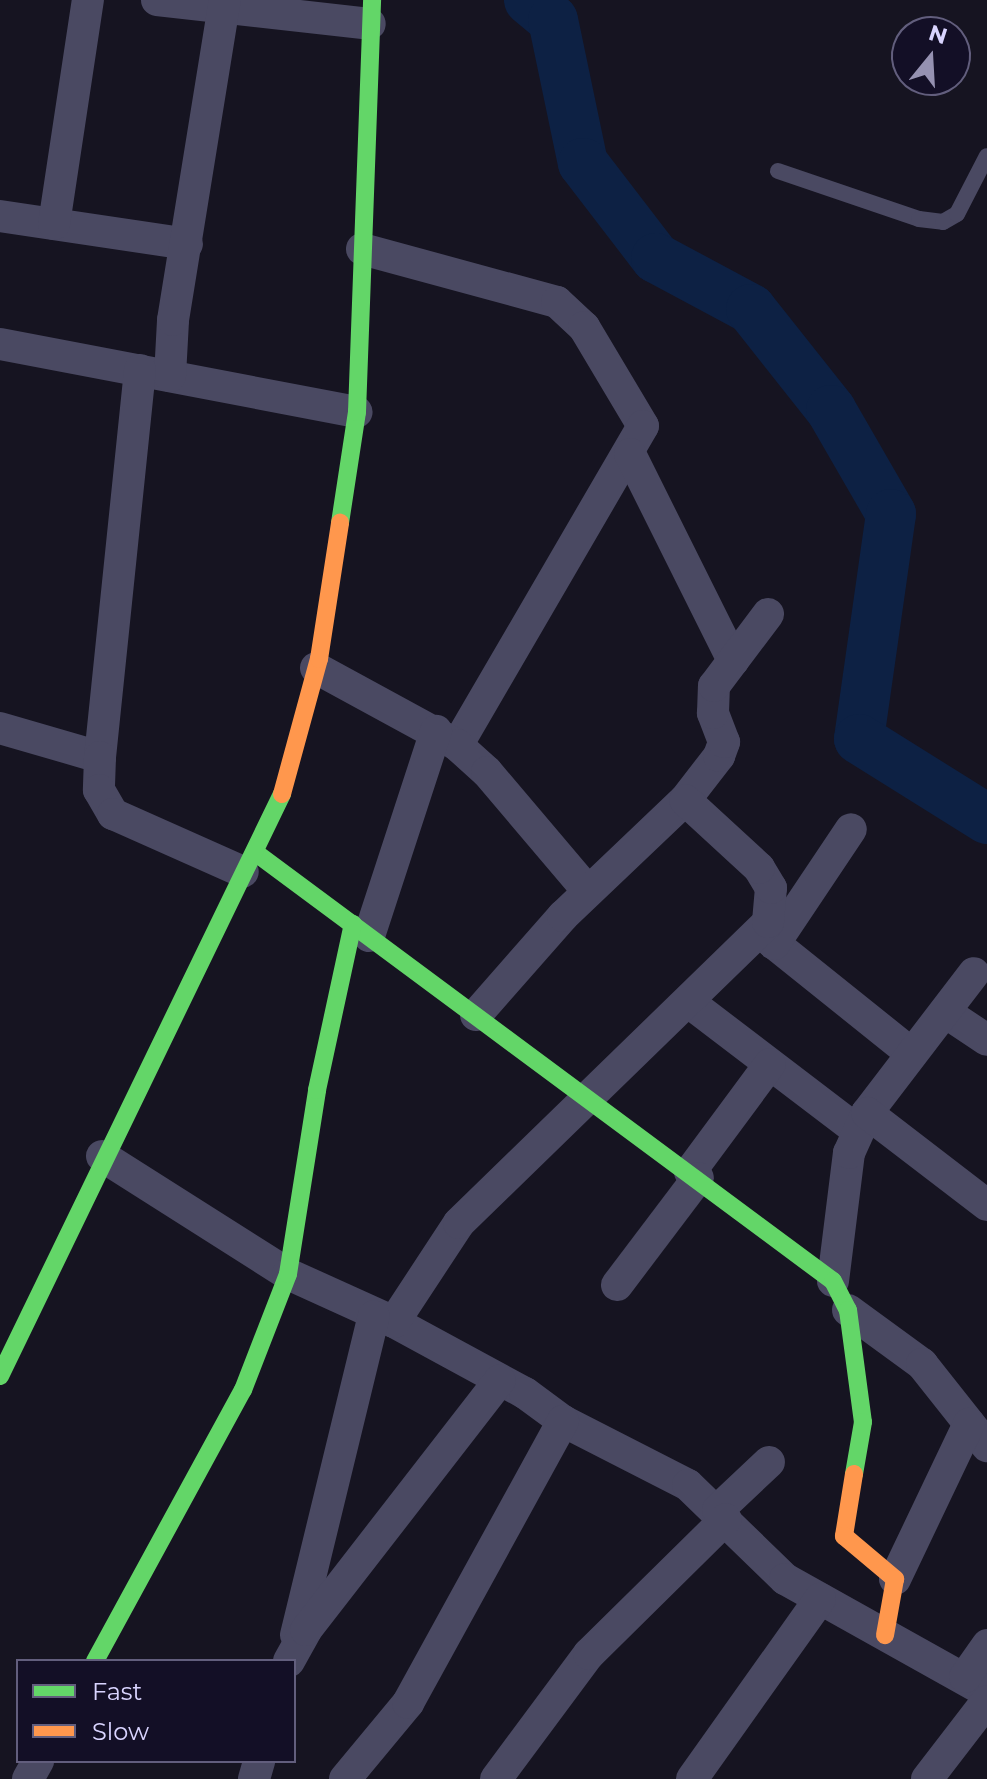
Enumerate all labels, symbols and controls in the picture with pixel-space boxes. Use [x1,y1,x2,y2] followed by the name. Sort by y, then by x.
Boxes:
[891,16,971,96] north arrow
[925,19,951,50] text: N
[16,1659,296,1763] legend
[92,1677,142,1706] text: Fast
[92,1717,149,1746] text: Slow

